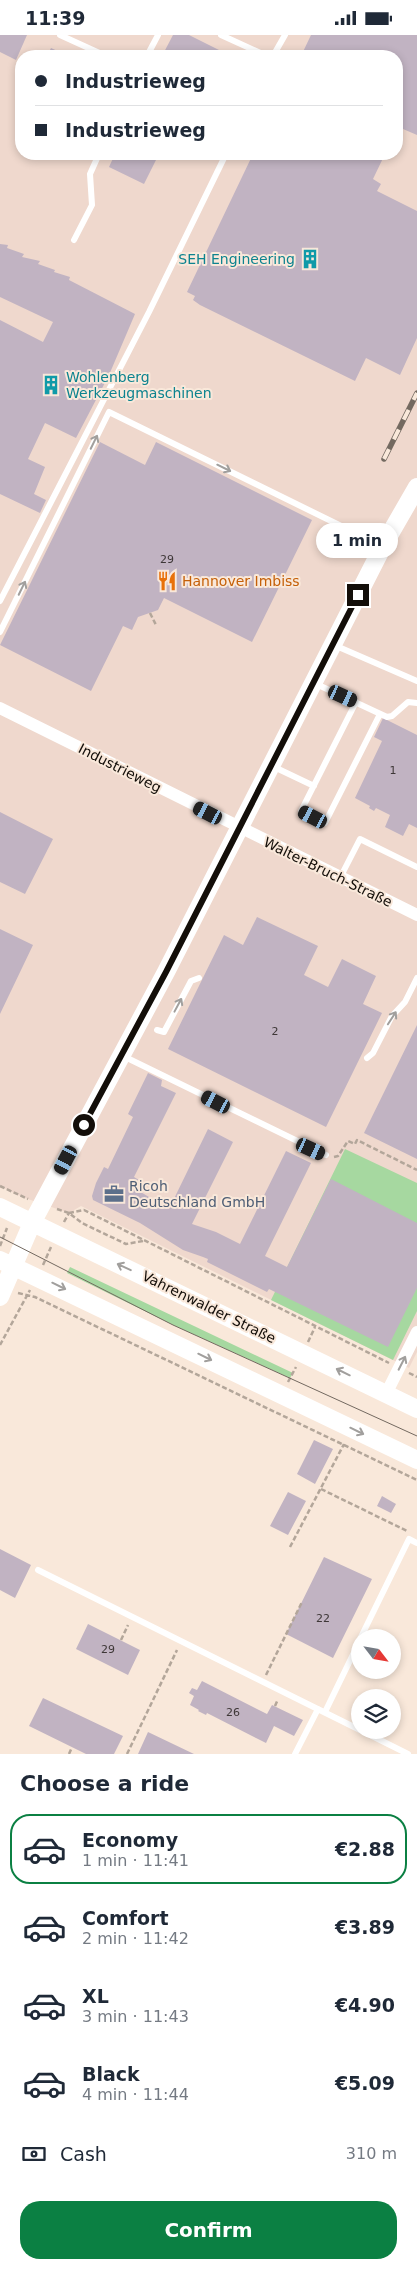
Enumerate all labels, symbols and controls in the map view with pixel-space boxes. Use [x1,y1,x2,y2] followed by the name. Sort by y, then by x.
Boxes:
[25,7,85,29] text: 11:39
[65,70,206,92] text: Industrieweg
[65,119,206,141] text: Industrieweg
[299,248,321,270] building icon: SEH Engineering
[178,251,295,267] place label: SEH Engineering
[66,369,212,401] place label: Wohlenberg Werkzeugmaschinen
[40,374,62,396] building icon: Wohlenberg Werkzeugmaschinen
[90,435,99,450] one-way arrow
[216,464,231,473] one-way arrow
[317,523,399,557] callout: 1 min
[332,531,382,550] text: 1 min
[160,553,174,566] house number: 29
[156,570,178,592] restaurant icon: Hannover Imbiss
[182,573,300,589] place label: Hannover Imbiss
[17,581,27,596] one-way arrow
[347,584,369,606] route end
[326,683,359,709] car
[76,740,164,796] street label: Industrieweg
[390,764,397,777] house number: 1
[191,800,224,826] car
[296,804,329,830] car
[261,834,395,910] street label: Walter-Bruch-Straße
[174,998,183,1013] one-way arrow
[387,1011,397,1025] one-way arrow
[272,1025,279,1038] house number: 2
[199,1089,232,1115] car
[73,1114,95,1136] route start
[294,1136,327,1162] car
[52,1143,79,1177] car
[129,1178,265,1210] place label: Ricoh Deutschland GmbH
[103,1183,125,1205] office icon: Ricoh Deutschland GmbH
[117,1262,132,1271] one-way arrow
[140,1268,278,1346] street label: Vahrenwalder Straße
[51,1282,66,1292] one-way arrow
[197,1353,212,1362] one-way arrow
[398,1356,407,1371] one-way arrow
[335,1367,350,1377] one-way arrow
[349,1427,364,1436] one-way arrow
[316,1612,330,1625] house number: 22
[351,1629,401,1679] north arrow
[351,1629,401,1739] map controls
[101,1643,115,1656] house number: 29
[351,1689,401,1739] button: layers
[226,1706,240,1719] house number: 26
[20,1771,189,1796] text: Choose a ride
[22,1827,67,1872] icon: car
[82,1829,178,1851] text: Economy
[335,1838,395,1860] text: €2.88
[82,1851,189,1870] text: 1 min · 11:41
[22,1905,67,1950] icon: car
[82,1907,169,1929] text: Comfort
[335,1916,395,1938] text: €3.89
[82,1929,189,1948] text: 2 min · 11:42
[22,1983,67,2028] icon: car
[82,1985,109,2007] text: XL
[335,1994,395,2016] text: €4.90
[82,2007,189,2026] text: 3 min · 11:43
[22,2061,67,2106] icon: car
[82,2063,140,2085] text: Black
[335,2072,395,2094] text: €5.09
[82,2085,189,2104] text: 4 min · 11:44
[20,2140,48,2168] icon: cash
[60,2143,107,2165] text: Cash
[346,2144,397,2163] text: 310 m
[20,2201,397,2259] button: Confirm

